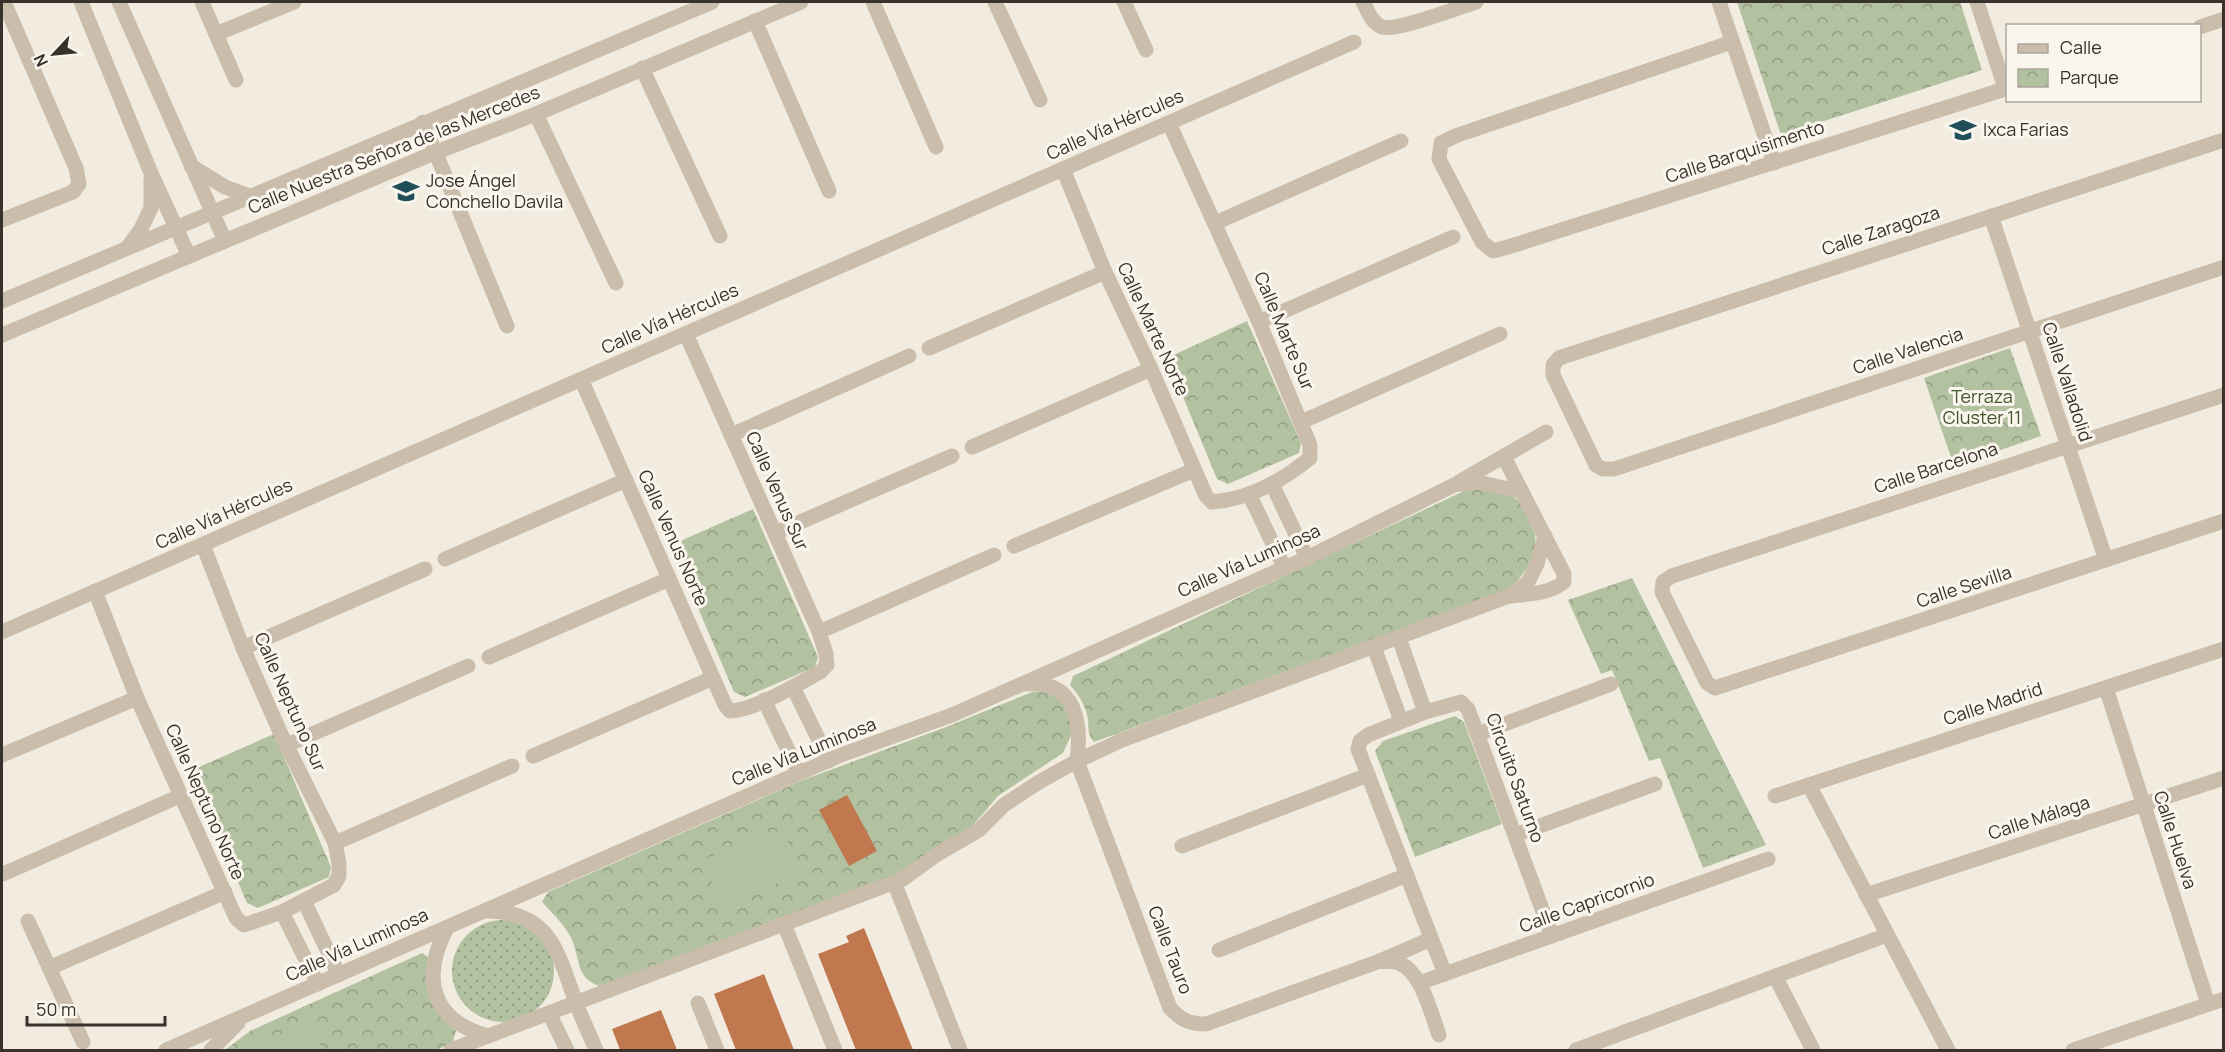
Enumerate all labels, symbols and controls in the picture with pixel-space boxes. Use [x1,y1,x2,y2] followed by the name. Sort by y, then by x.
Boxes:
[24,24,84,84] north arrow
[2006,24,2201,102] legend
[2060,35,2102,59] text: Calle
[28,51,53,71] text: N
[2060,65,2119,89] text: Parque
[244,79,543,219] street label: Calle Nuestra Señora de las Mercedes
[1042,83,1187,165] street label: Calle Vía Hércules
[1662,114,1827,188] street label: Calle Barquisimento
[1948,115,1978,145] school or university icon: Ixca Farias
[1983,117,2069,141] place label: Ixca Farias
[426,168,563,213] place label: Jose Ángel Conchello Davila
[391,176,421,206] school or university icon: Jose Ángel Conchello Davila
[1819,200,1943,260] street label: Calle Zaragoza
[1112,258,1195,399] street label: Calle Marte Norte
[1249,268,1321,394] street label: Calle Marte Sur
[597,277,742,359] street label: Calle Vía Hércules
[2037,319,2099,444] street label: Calle Valladolid
[1850,321,1966,379] street label: Calle Valencia
[1943,384,2021,429] park label: Terraza Cluster 11
[741,427,815,554] street label: Calle Venus Sur
[1871,436,2001,498] street label: Calle Barcelona
[633,466,715,609] street label: Calle Venus Norte
[151,472,296,554] street label: Calle Vía Hércules
[1174,518,1324,602] street label: Calle Vía Luminosa
[1913,559,2014,613] street label: Calle Sevilla
[250,628,333,775] street label: Calle Neptuno Sur
[1940,676,2045,730] street label: Calle Madrid
[1481,710,1550,846] street label: Circuito Saturno
[728,711,879,791] street label: Calle Vía Luminosa
[161,720,251,883] street label: Calle Neptuno Norte
[2149,788,2203,892] street label: Calle Huelva
[1985,789,2093,845] street label: Calle Málaga
[1516,866,1657,938] street label: Calle Capricornio
[282,902,432,986] street label: Calle Vía Luminosa
[1143,902,1199,997] street label: Calle Tauro
[27,989,165,1027] scale bar
[36,997,76,1021] text: 50 m

